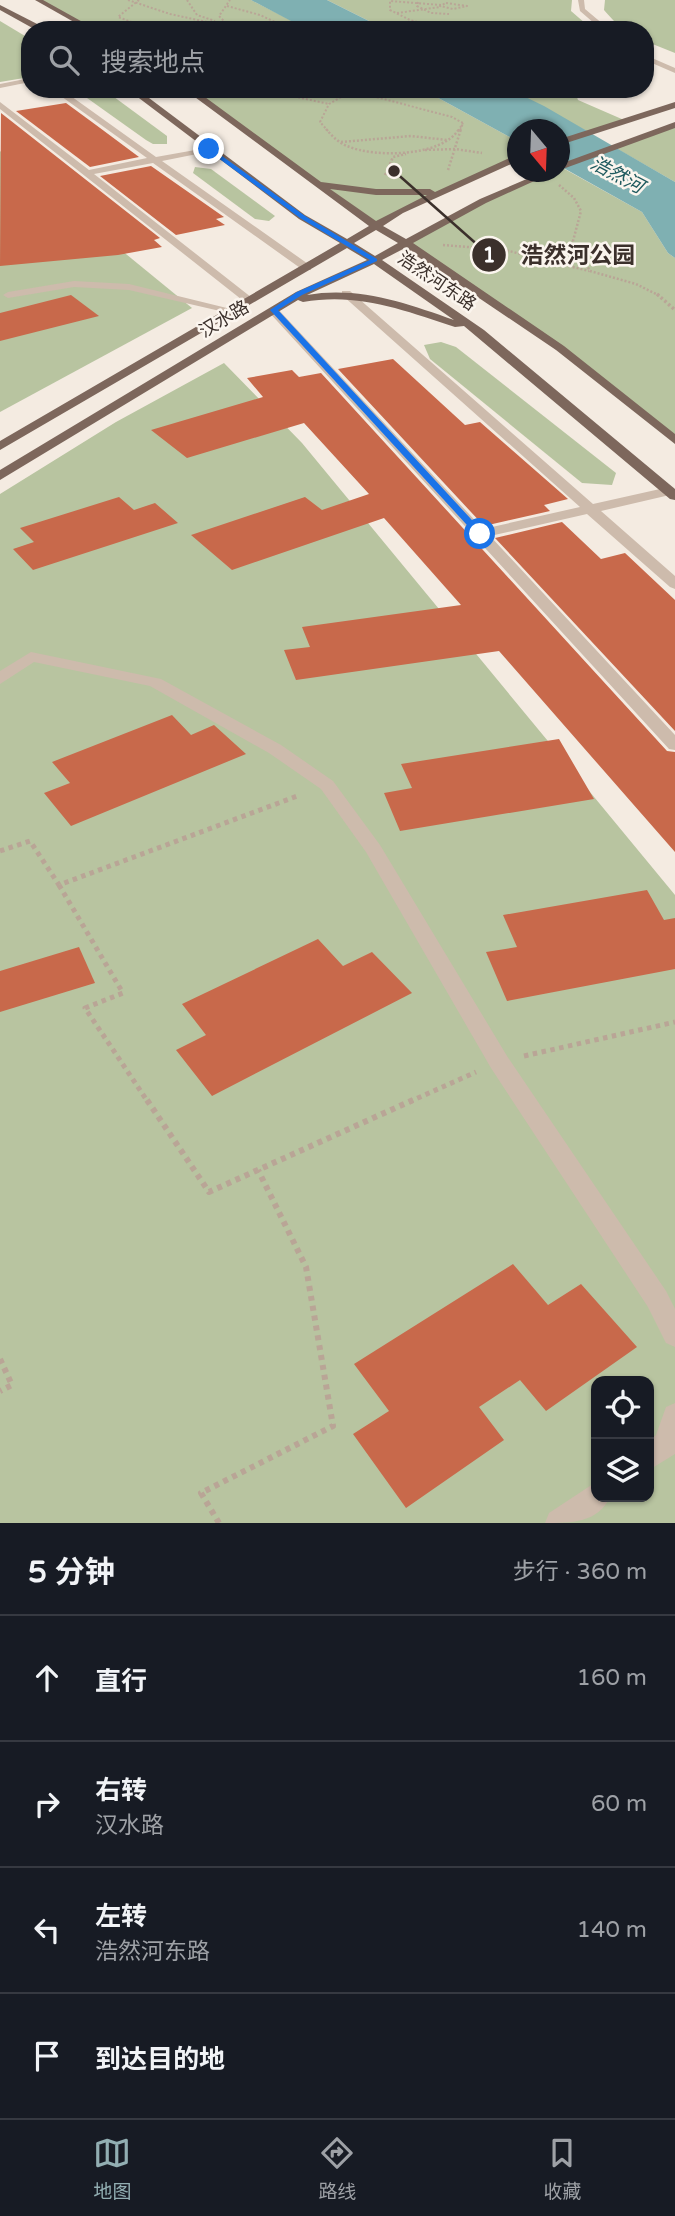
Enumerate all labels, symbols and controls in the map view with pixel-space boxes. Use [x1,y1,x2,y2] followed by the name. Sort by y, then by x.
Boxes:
[21,21,654,98] search box
[45,41,83,79] icon: search
[101,47,205,78] text: 搜索地点
[507,119,570,182] north arrow
[193,133,224,164] route end
[587,152,651,200] water label: 浩然河
[471,233,649,277] callout: 浩然河公园
[521,242,636,270] text: 浩然河公园
[482,243,496,268] text: 1
[394,247,480,315] street label: 浩然河东路
[195,296,253,342] street label: 汉水路
[464,518,495,549] route start
[591,1376,654,1502] map controls
[591,1376,654,1439] button: locate
[591,1439,654,1502] button: layers
[28,1554,115,1591] text: 5 分钟
[513,1558,647,1586] text: 步行 · 360 m
[28,1659,66,1697] icon: ahead
[577,1664,647,1692] text: 160 m
[95,1666,147,1697] text: 直行
[95,1775,147,1806] text: 右转
[28,1785,66,1823] icon: right
[591,1790,647,1818] text: 60 m
[95,1812,164,1840] text: 汉水路
[95,1901,147,1932] text: 左转
[28,1911,66,1949] icon: left
[577,1916,647,1944] text: 140 m
[95,1938,210,1966] text: 浩然河东路
[28,2037,66,2075] icon: arrive
[95,2044,225,2075] text: 到达目的地
[93,2134,132,2203] tab: 地图
[318,2134,357,2203] tab: 路线
[543,2134,582,2203] tab: 收藏

